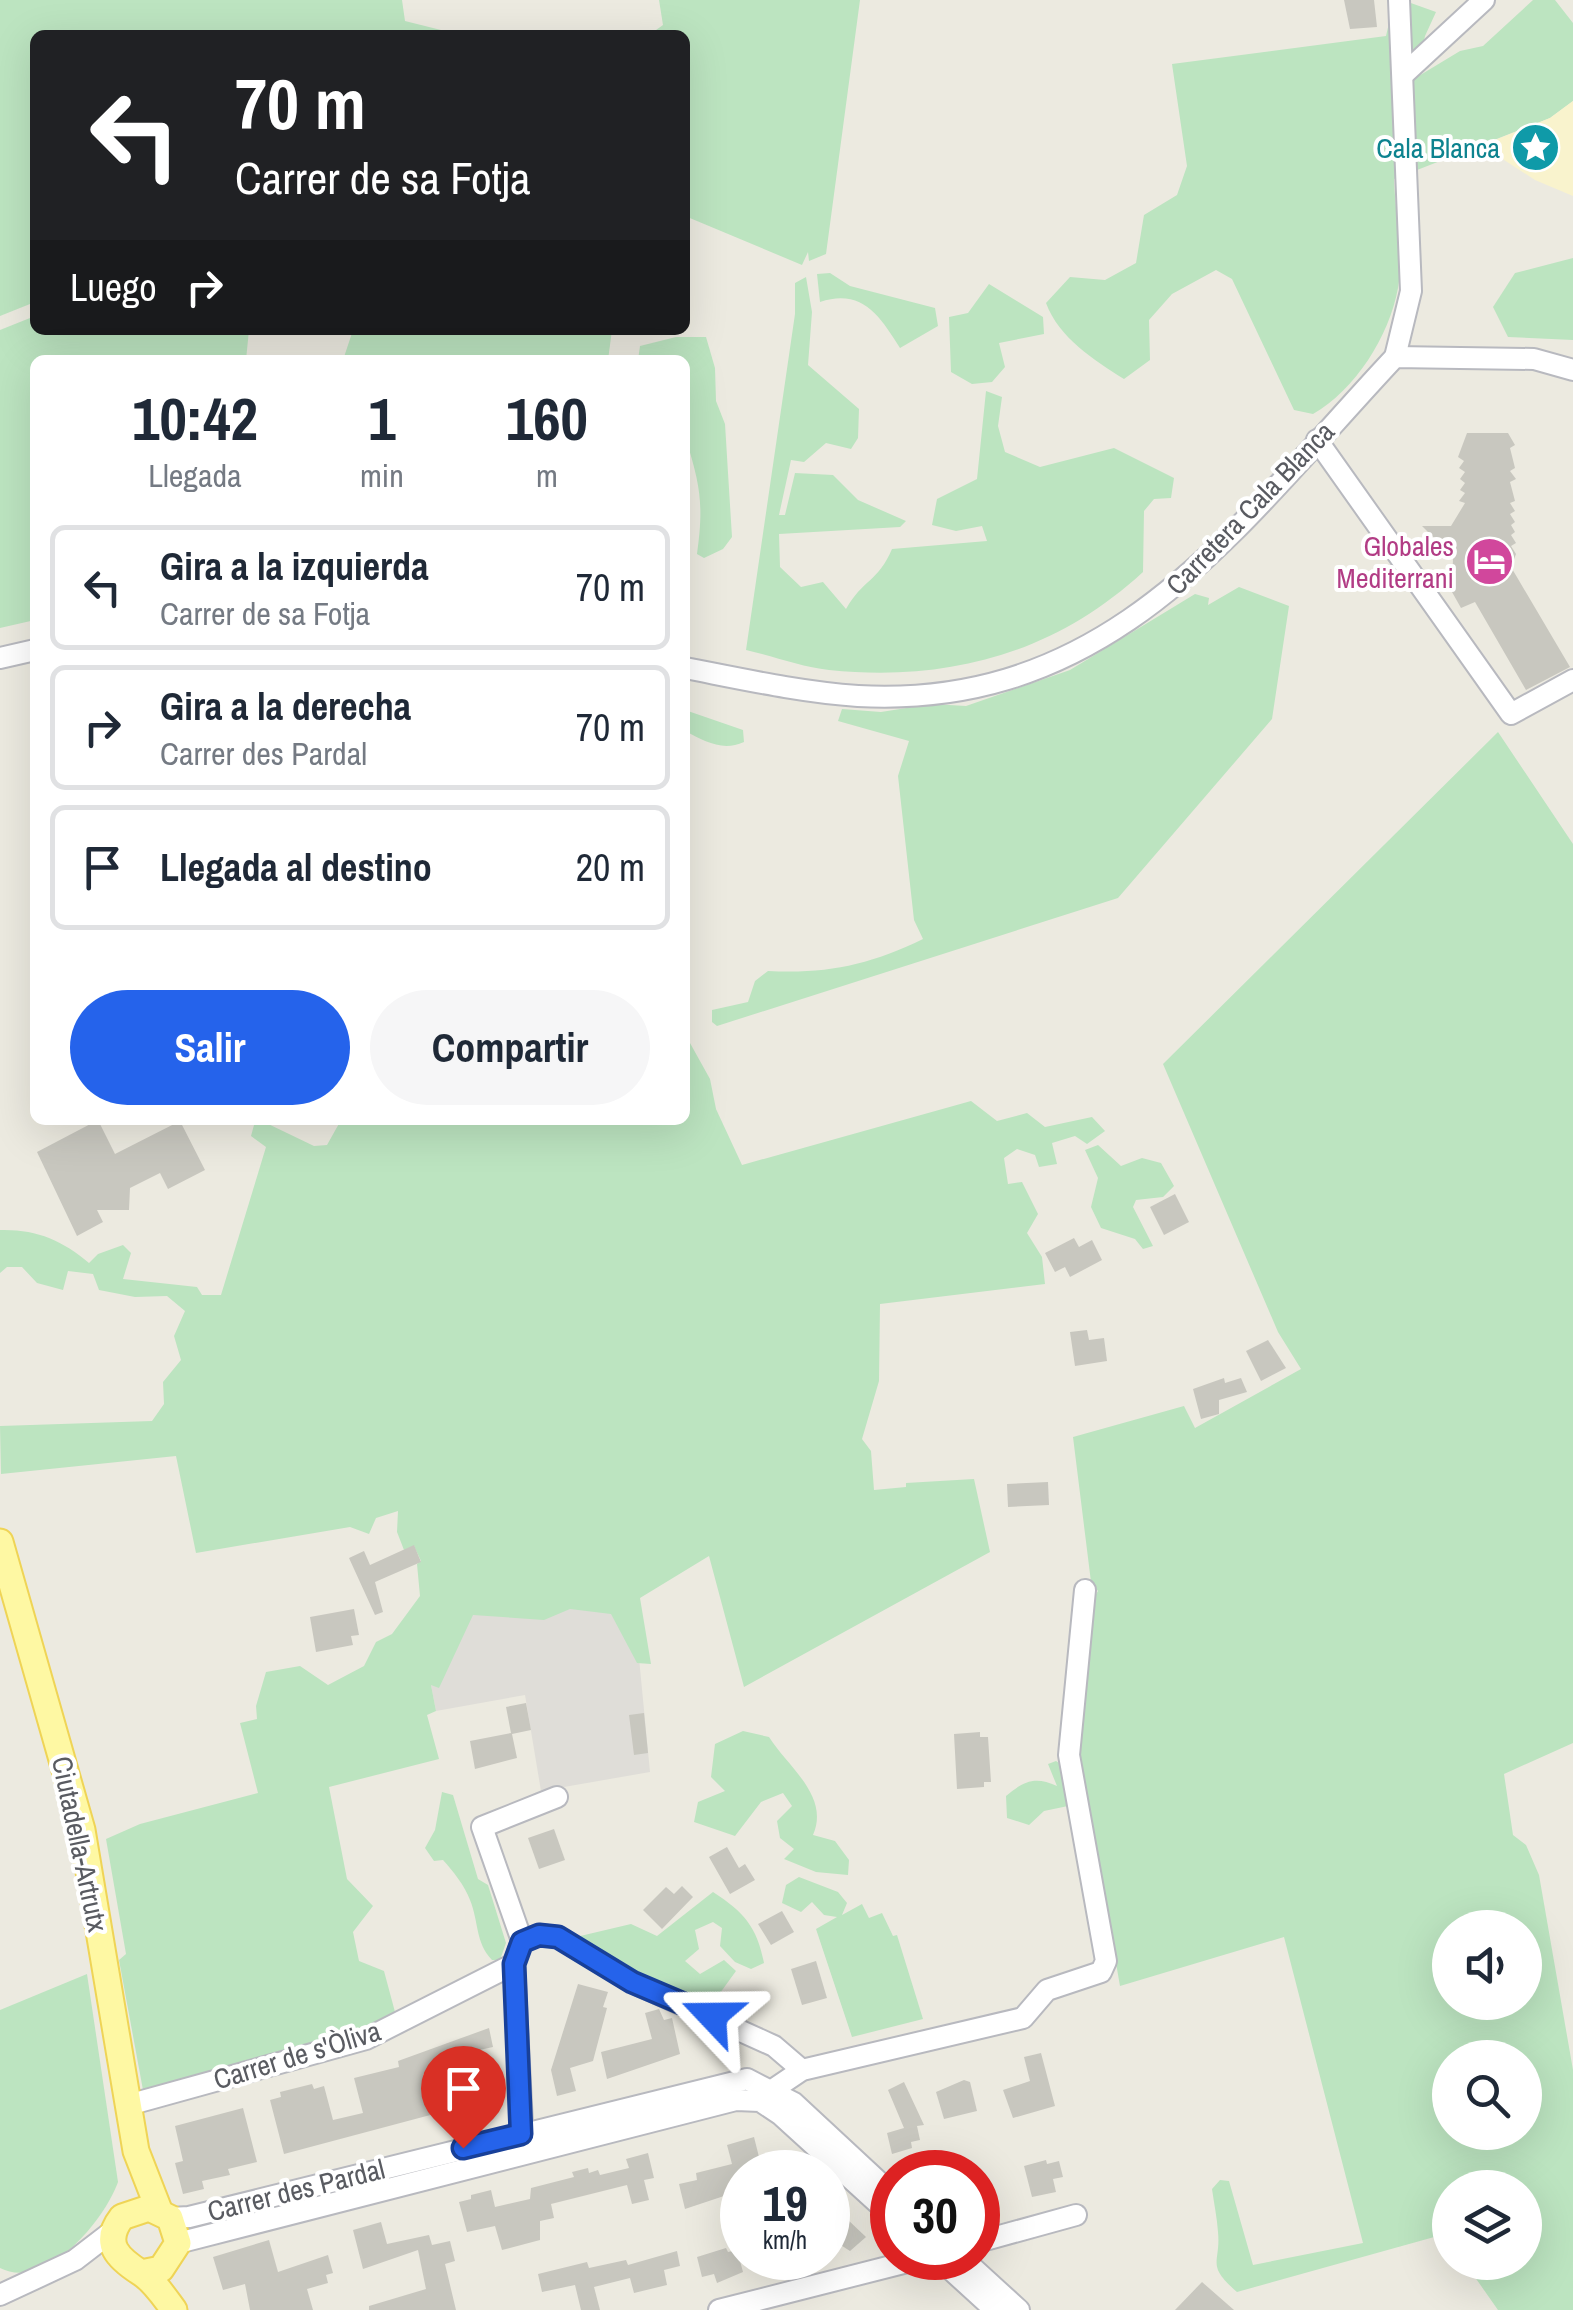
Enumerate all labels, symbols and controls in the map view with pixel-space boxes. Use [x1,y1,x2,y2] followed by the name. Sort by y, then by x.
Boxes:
[235,57,366,151] text: 70 m
[70,70,200,200] icon: left
[1509,122,1561,174] place icon: Cala Blanca
[1376,129,1500,167] place label: Cala Blanca
[235,147,531,208] text: Carrer de sa Fotja
[177,260,232,315] icon: right
[70,262,157,313] text: Luego
[132,378,258,459] text: 10:42
[368,378,396,459] text: 1
[506,378,588,459] text: 160
[1157,413,1343,603] street label: Carretera Cala Blanca
[148,454,242,497] text: Llegada
[360,454,404,497] text: min
[536,454,558,497] text: m
[1337,527,1454,597] place label: Globales Mediterrani
[1463,536,1515,588] hotel icon: Globales Mediterrani
[160,541,428,592] text: Gira a la izquierda
[75,560,130,615] icon: left
[576,562,645,613] text: 70 m
[160,592,370,635] text: Carrer de sa Fotja
[160,681,411,732] text: Gira a la derecha
[75,700,130,755] icon: right
[576,702,645,753] text: 70 m
[160,732,367,775] text: Carrer des Pardal
[75,840,130,895] icon: arrive
[160,842,432,893] text: Llegada al destino
[576,842,645,893] text: 20 m
[70,990,350,1105] button: Salir
[370,990,650,1105] button: Compartir
[43,1753,117,1936] street label: Ciutadella-Artrutx
[1432,1910,1542,2280] map controls
[1432,1910,1542,2020] button: sound
[660,1964,764,2068] position arrow
[209,2012,385,2098] street label: Carrer de s'Òliva
[1432,2040,1542,2150] button: search
[421,2046,506,2149] pin
[436,2061,491,2116] icon: arrive
[203,2150,389,2230] street label: Carrer des Pardal
[870,2150,1000,2280] speed limit sign: 30
[762,2169,808,2237] text: 19
[1432,2170,1542,2280] button: layers
[763,2223,807,2257] text: km/h

